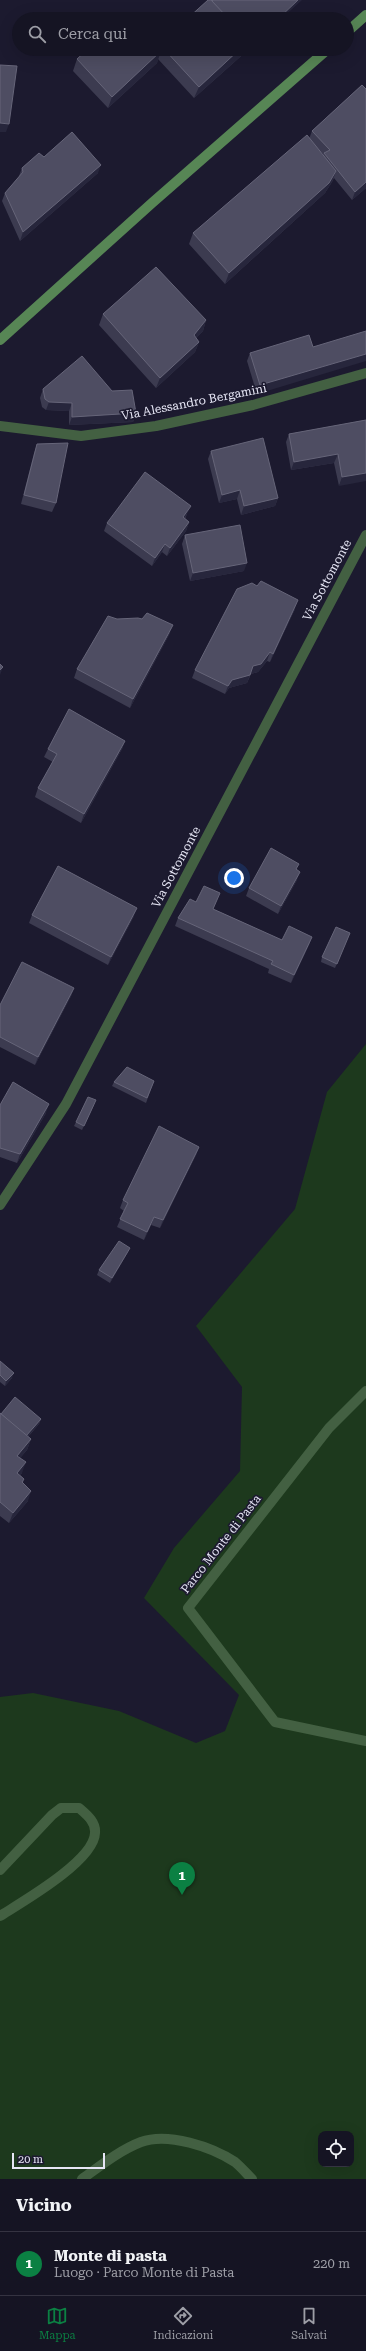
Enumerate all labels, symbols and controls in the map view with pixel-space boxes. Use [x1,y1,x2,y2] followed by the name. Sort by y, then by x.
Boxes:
[12,12,354,56] search box
[26,23,48,45] icon: search
[58,25,127,43] text: Cerca qui
[120,381,268,423] street label: Via Alessandro Bergamini
[300,537,355,623] street label: Via Sottomonte
[149,824,204,910] street label: Via Sottomonte
[224,868,244,888] your location
[178,1492,264,1596] street label: Parco Monte di Pasta
[169,1862,195,1895] pin: 1
[318,2131,354,2167] map controls
[318,2131,354,2167] button: locate
[12,2151,105,2170] scale bar
[18,2153,43,2166] text: 20 m
[16,2195,72,2215] text: Vicino
[54,2247,167,2265] text: Monte di pasta
[25,2256,33,2271] text: 1
[313,2256,350,2271] text: 220 m
[54,2265,234,2280] text: Luogo · Parco Monte di Pasta
[39,2305,76,2342] tab: Mappa
[153,2305,213,2342] tab: Indicazioni
[291,2305,327,2342] tab: Salvati

